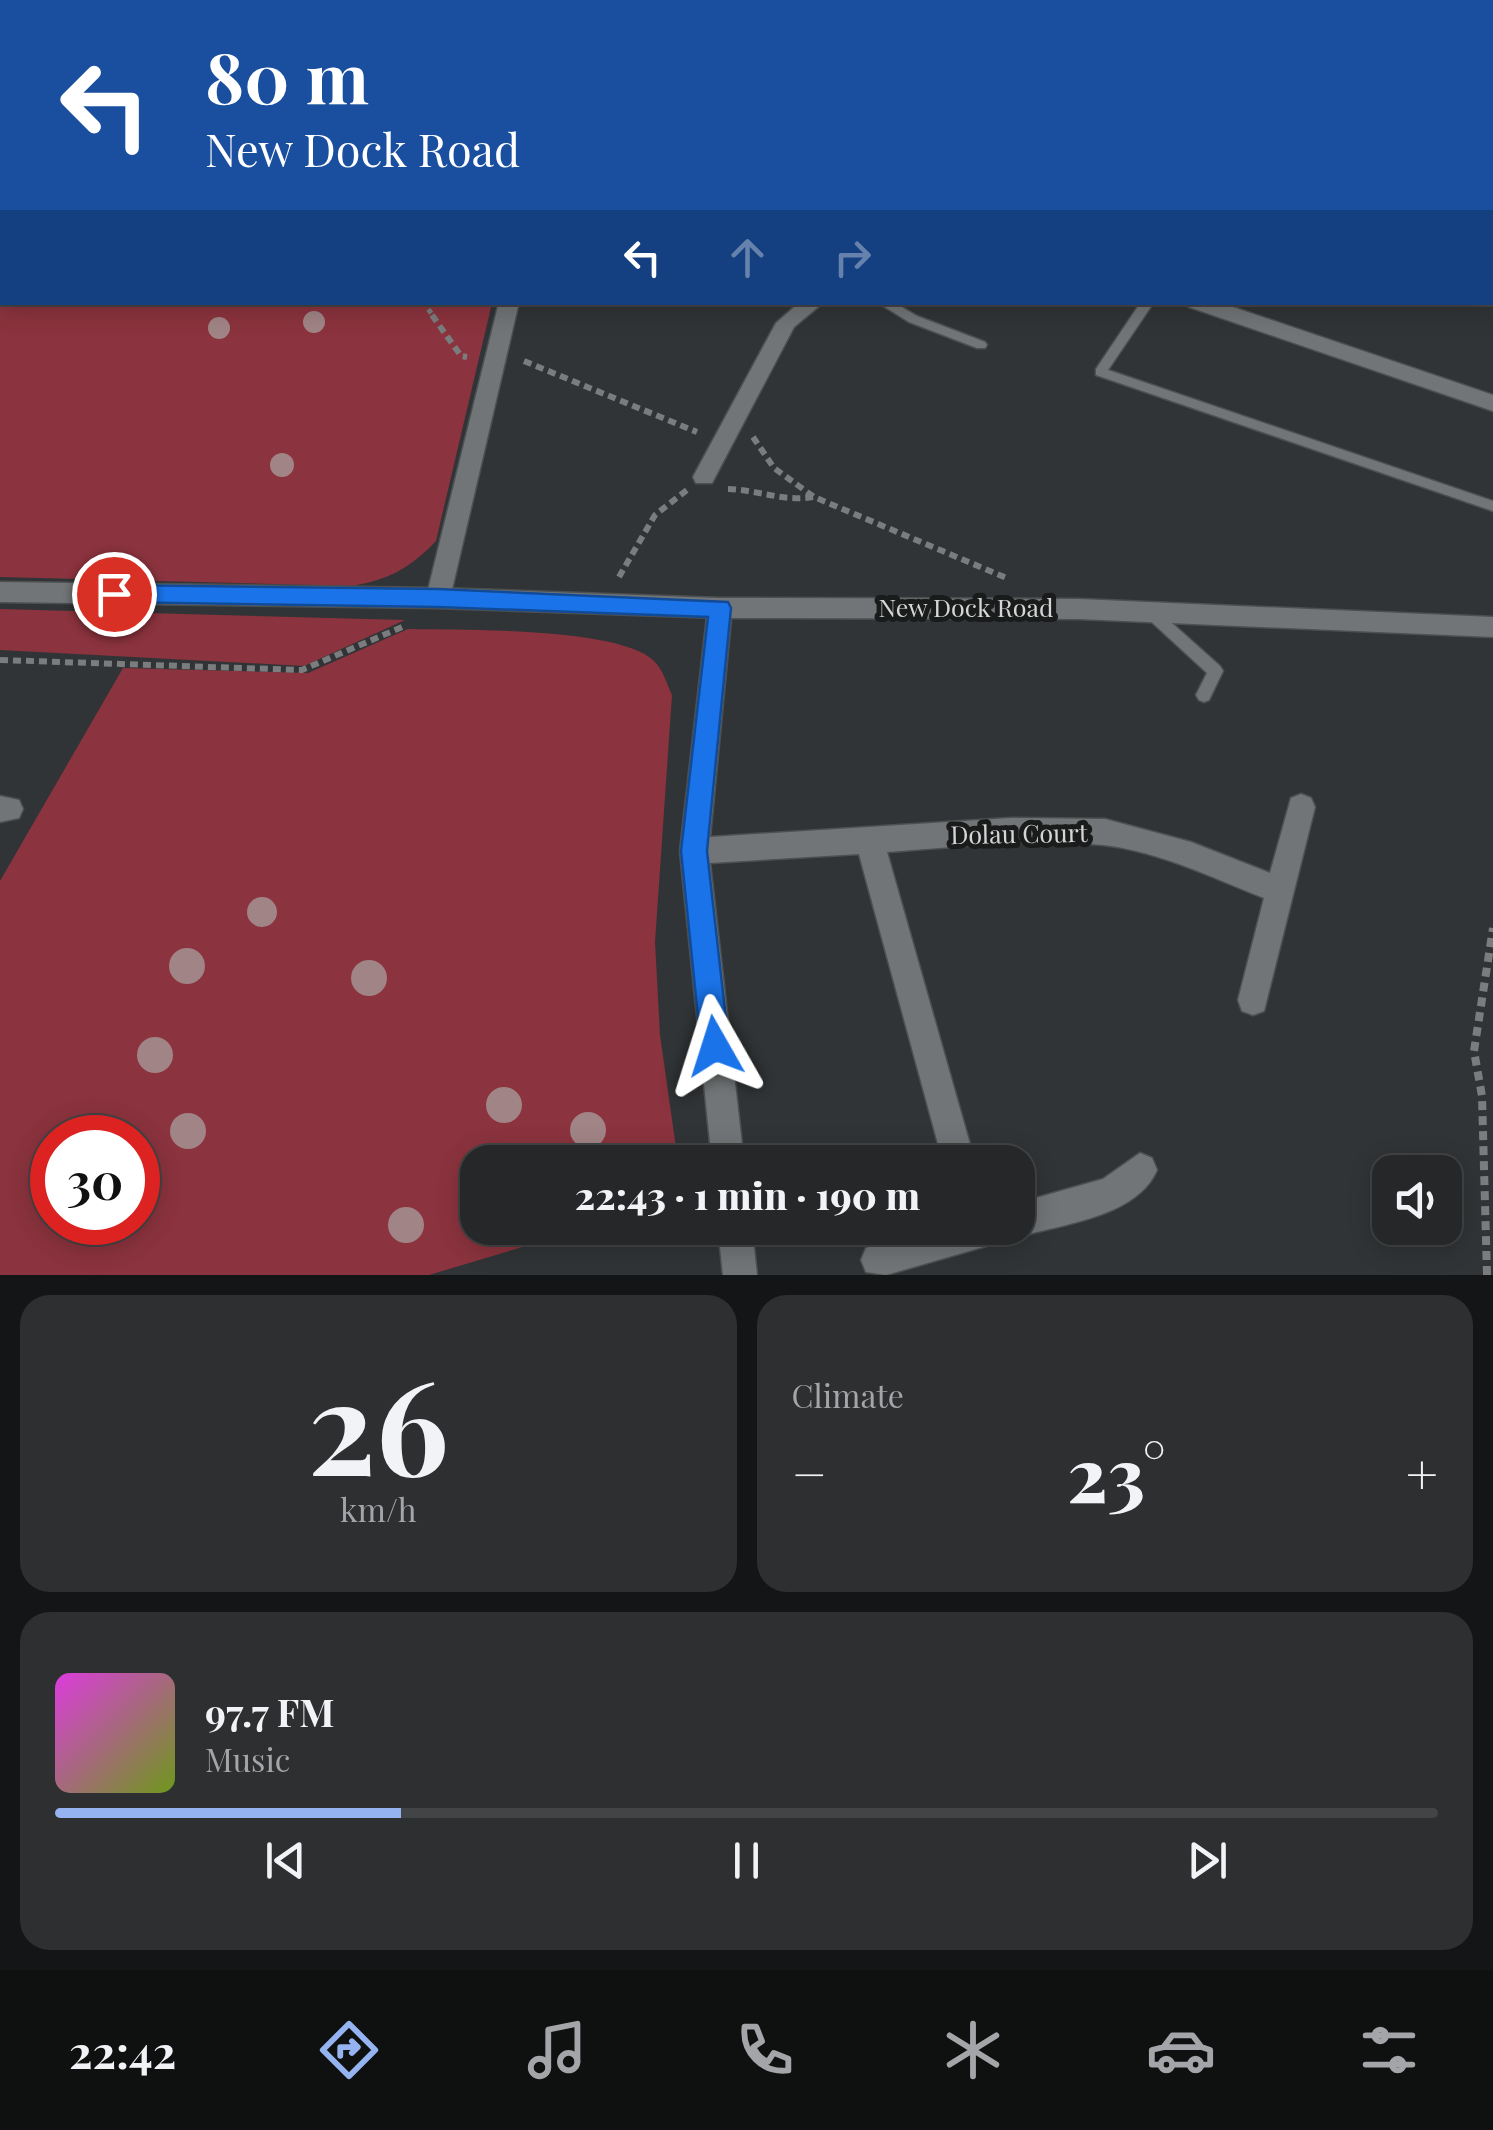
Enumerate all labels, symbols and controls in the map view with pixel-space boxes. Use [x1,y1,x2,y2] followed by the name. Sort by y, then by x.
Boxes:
[205,28,369,122] text: 80 m
[40,40,170,170] icon: left
[205,118,520,178] text: New Dock Road
[615,230,670,285] icon: left
[720,230,775,285] icon: ahead
[825,230,880,285] icon: right
[72,552,157,637] pin
[87,567,142,622] icon: arrive
[878,590,1054,623] street label: New Dock Road
[950,815,1089,850] street label: Dolau Court
[663,994,767,1098] position arrow
[30,1115,160,1245] speed limit sign: 30
[1372,1155,1462,1245] map controls
[1372,1155,1462,1245] button: sound
[575,1169,920,1220] text: 22:43 · 1 min · 190 m
[308,1335,449,1509] text: 26
[792,1373,904,1416] text: Climate
[1067,1422,1166,1522] text: 23°
[792,1435,827,1509] text: −
[1406,1435,1438,1509] text: +
[340,1487,417,1530] text: km/h
[205,1686,334,1737] text: 97.7 FM
[205,1737,290,1780] text: Music
[258,1833,313,1888] icon: previous
[719,1833,774,1888] icon: pause
[1180,1833,1235,1888] icon: next
[314,2015,384,2085] icon: directions
[522,2015,592,2085] icon: music
[730,2015,800,2085] icon: phone
[938,2015,1008,2085] icon: climate
[1146,2015,1216,2085] icon: car
[1354,2015,1424,2085] icon: filters
[69,2020,176,2080] text: 22:42

